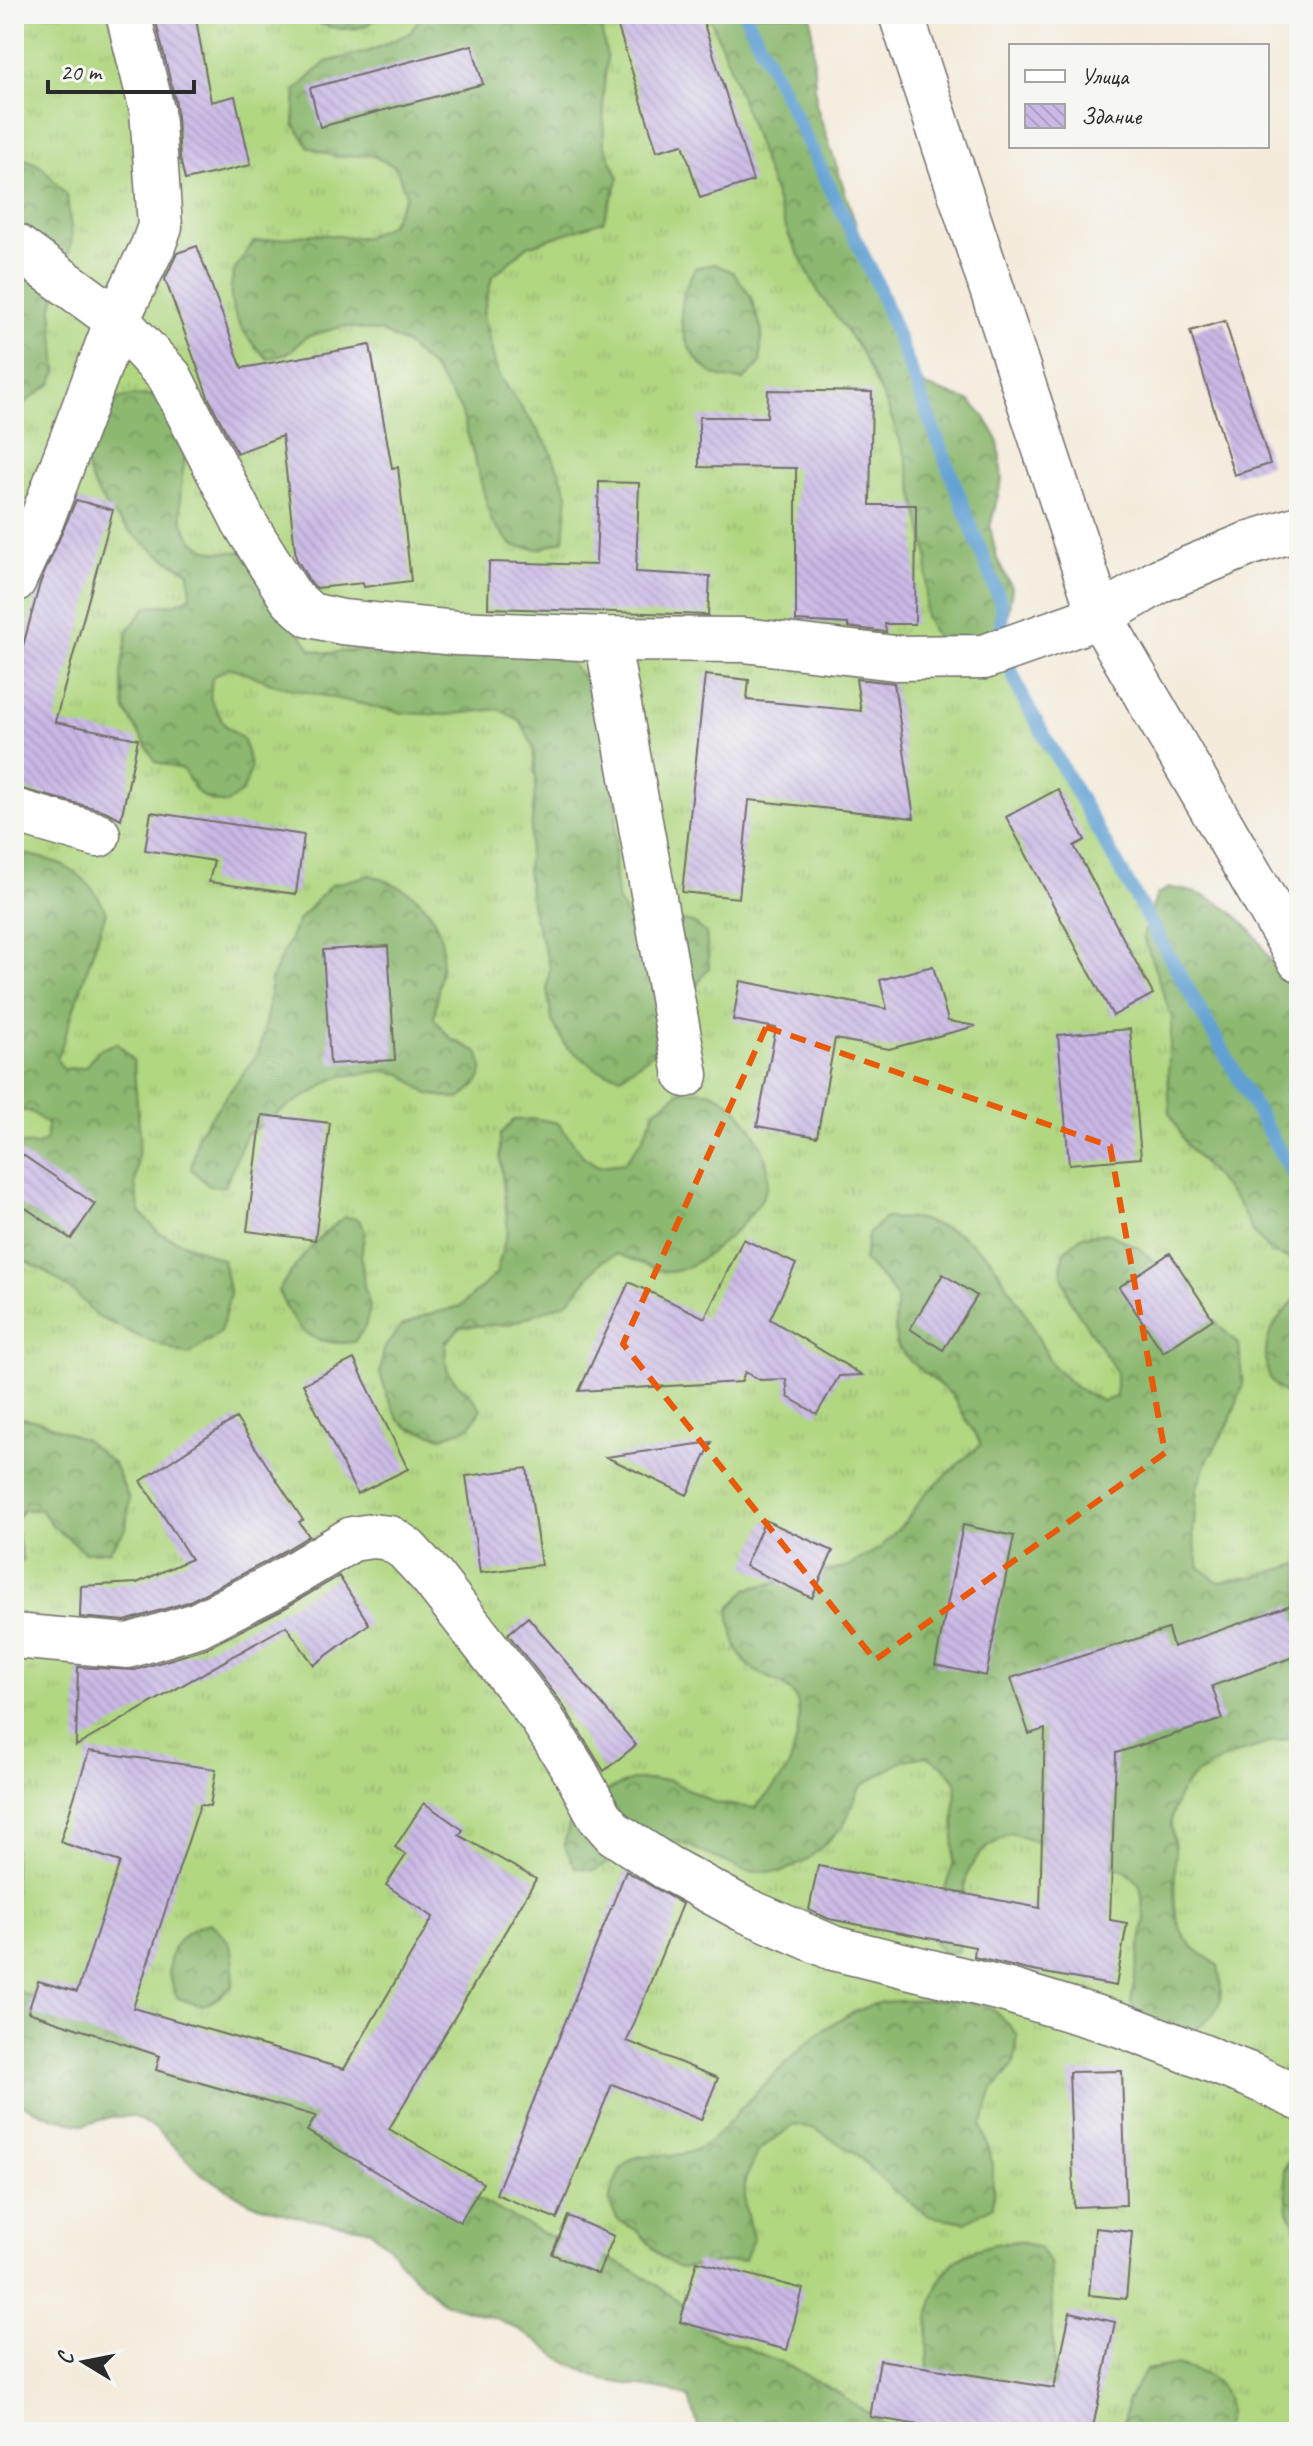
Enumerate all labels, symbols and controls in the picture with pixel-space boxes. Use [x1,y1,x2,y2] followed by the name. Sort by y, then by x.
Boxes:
[48,44,194,94] scale bar
[1009,44,1269,148] legend
[60,57,103,87] text: 20 m
[1081,61,1130,91] text: Улица
[1081,101,1143,131] text: Здание
[44,2322,124,2402] north arrow
[51,2348,81,2366] text: С

